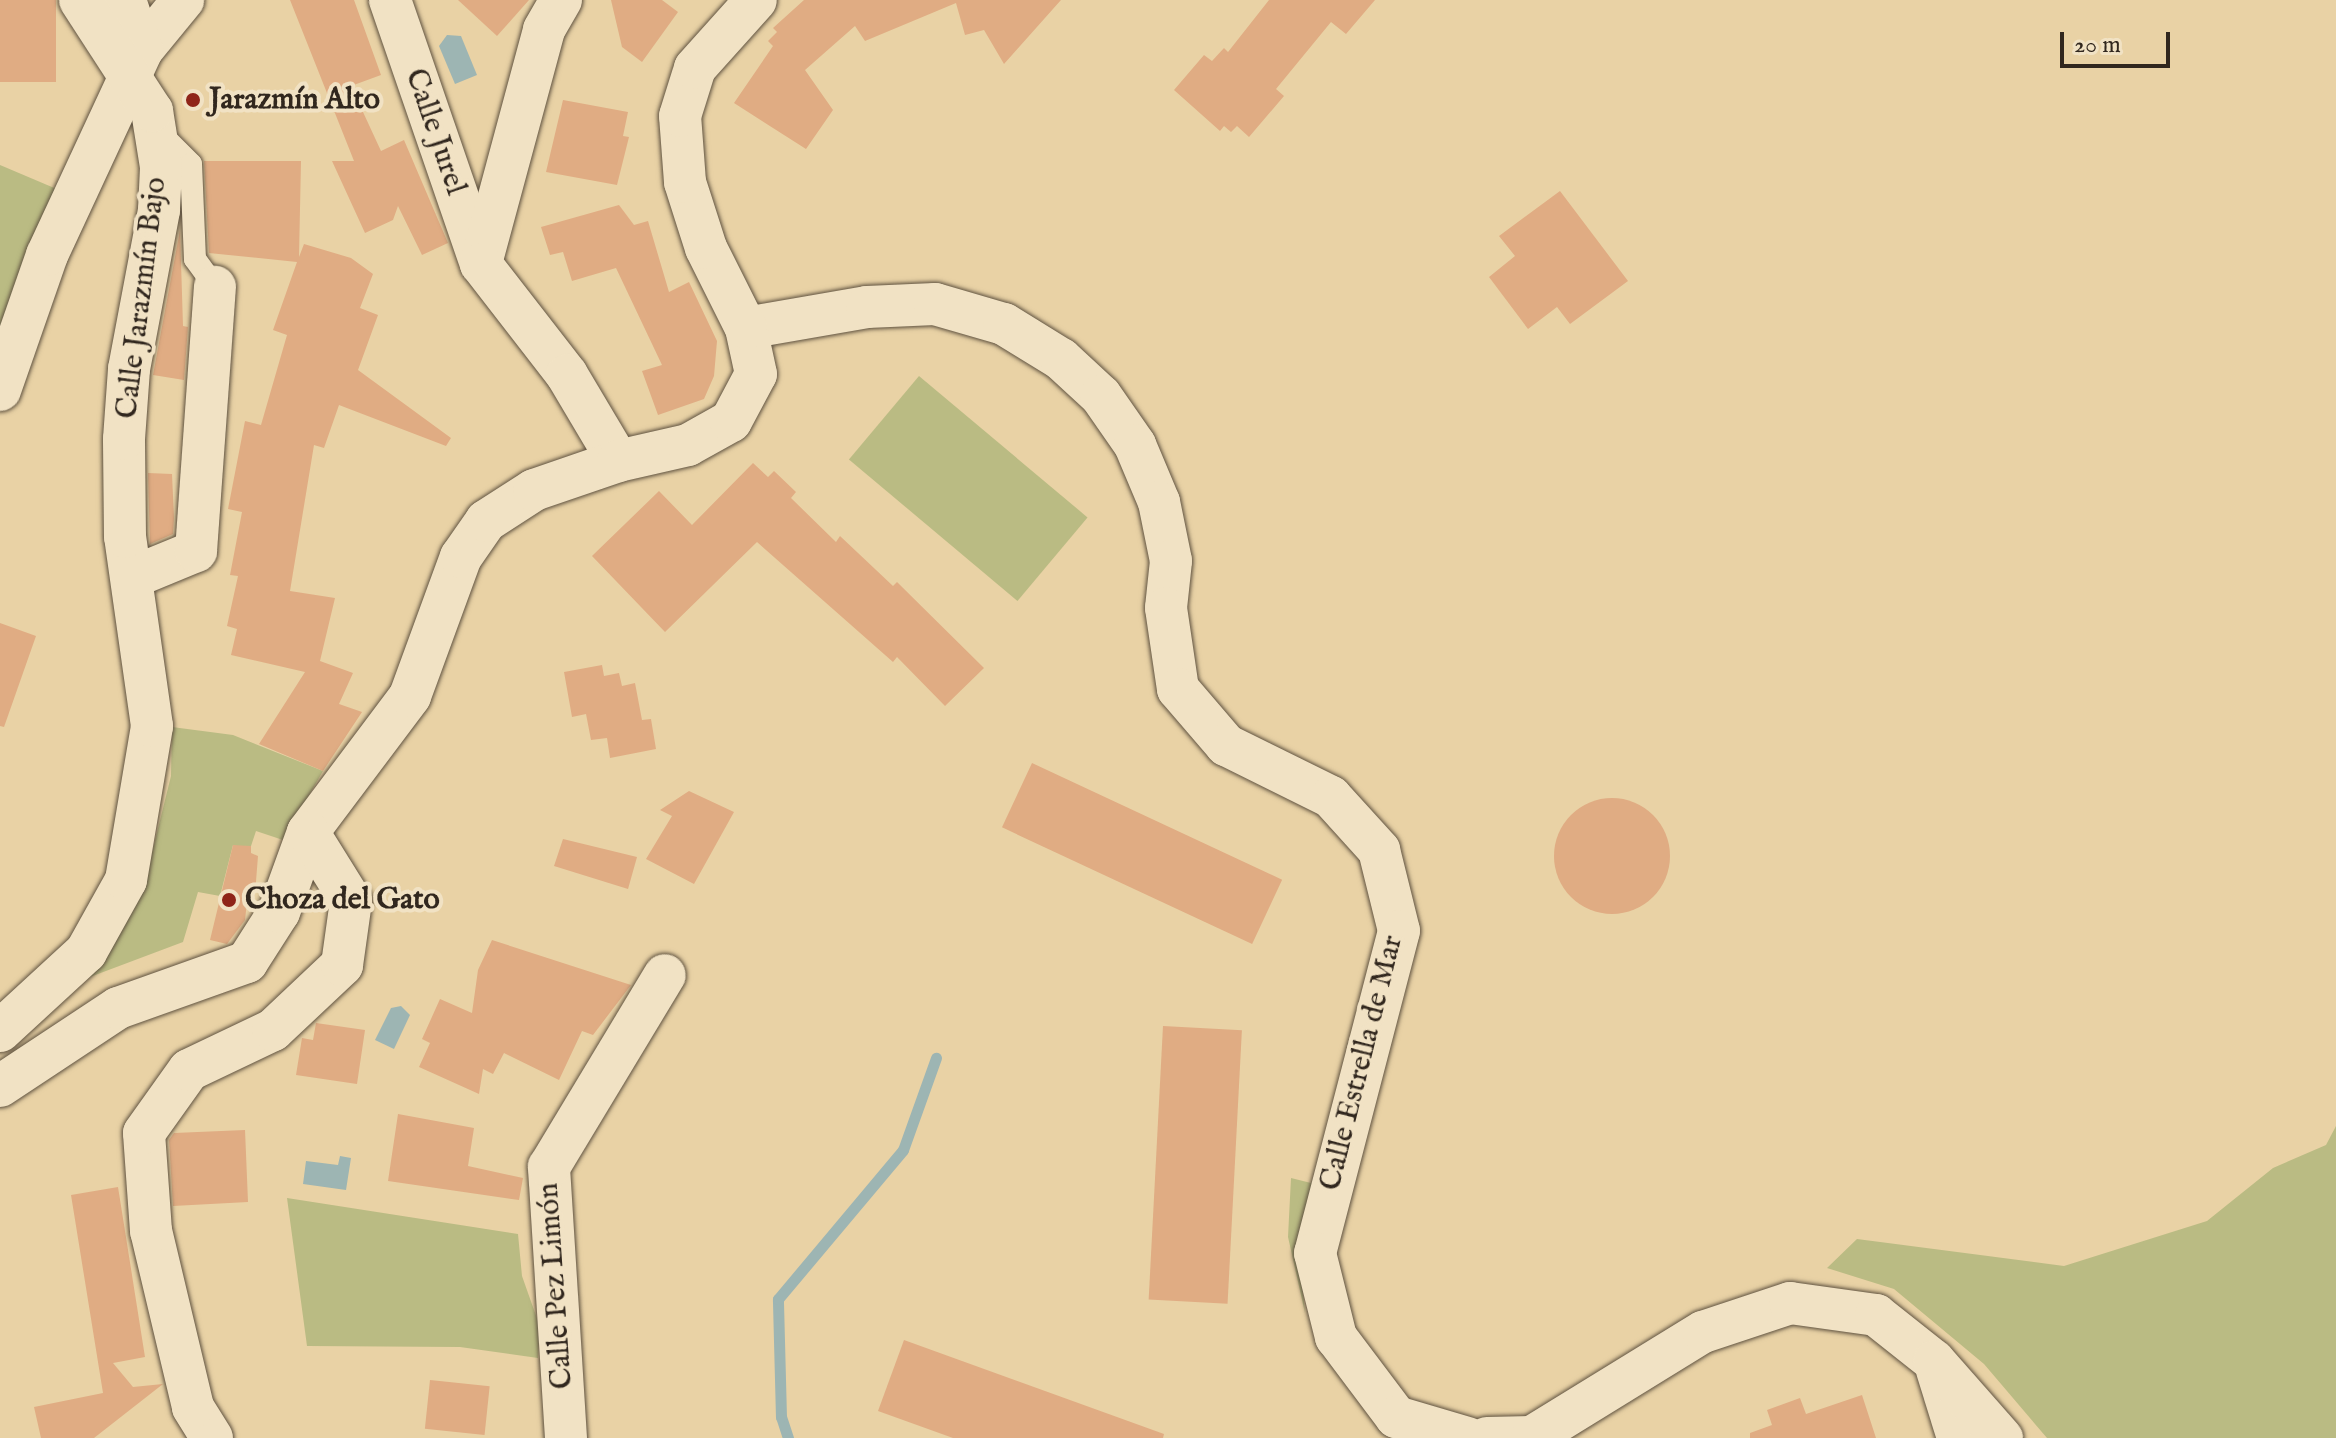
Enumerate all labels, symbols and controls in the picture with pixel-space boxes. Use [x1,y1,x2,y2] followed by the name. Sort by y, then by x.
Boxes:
[2064,16,2174,66] scale bar
[2074,30,2121,61] text: 20 m
[397,64,473,200] street label: Calle Jurel
[209,82,380,118] place label: Jarazmín Alto
[184,91,202,109] marker: Jarazmín Alto
[109,175,175,421] street label: Calle Jarazmín Bajo
[245,882,440,918] place label: Choza del Gato
[220,891,238,909] marker: Choza del Gato
[1313,932,1411,1194] street label: Calle Estrella de Mar
[531,1182,581,1390] street label: Calle Pez Limón

